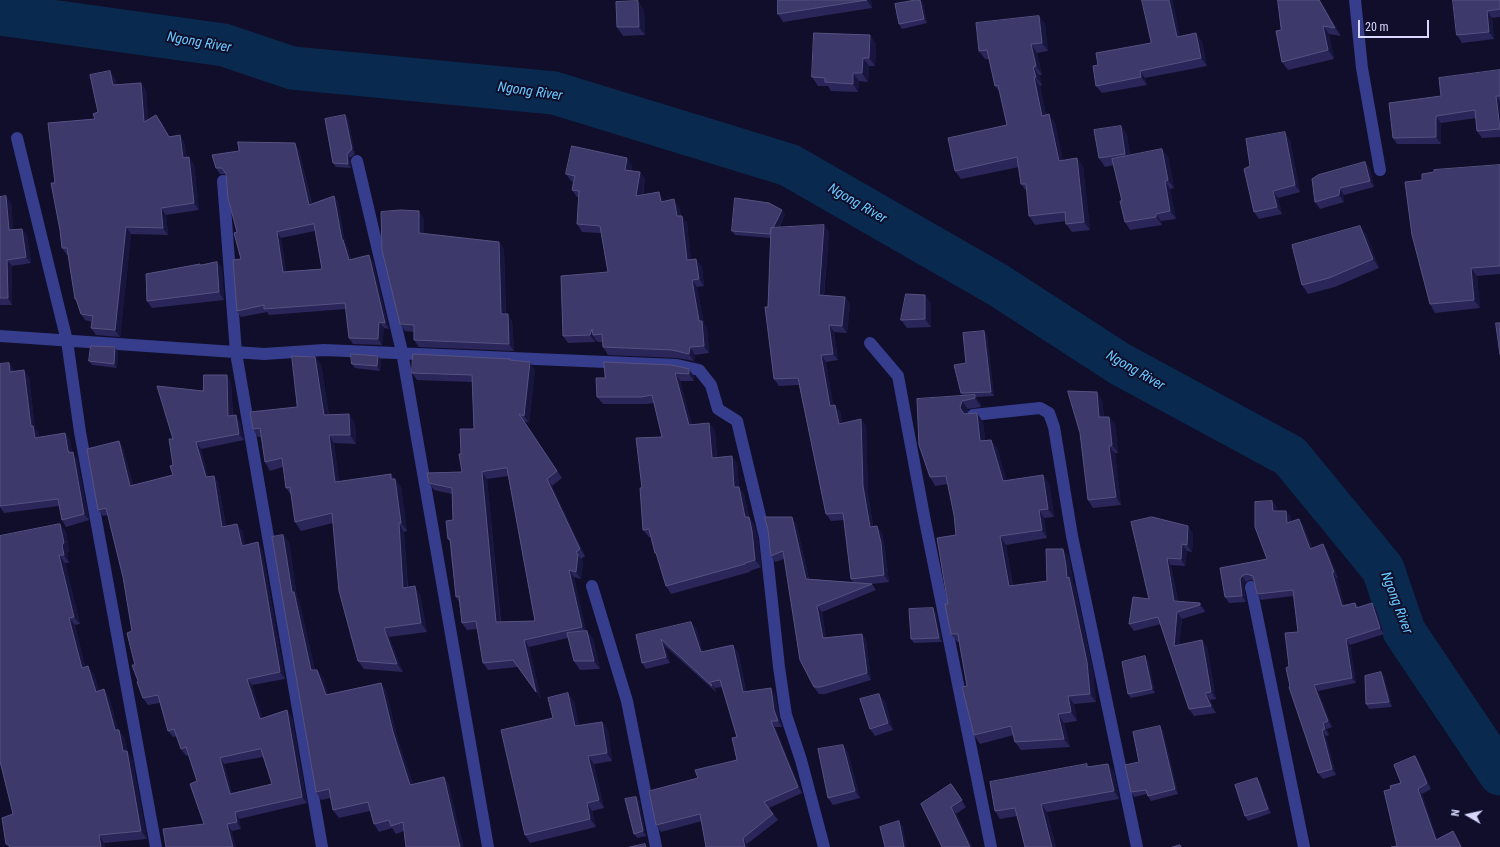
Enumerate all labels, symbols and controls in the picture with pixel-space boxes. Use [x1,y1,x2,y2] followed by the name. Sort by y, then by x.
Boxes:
[1360,12,1431,38] scale bar
[1365,20,1389,34] text: 20 m
[166,29,232,57] water label: Ngong River
[497,79,563,105] water label: Ngong River
[825,180,889,228] water label: Ngong River
[1103,347,1167,395] water label: Ngong River
[1377,570,1415,636] water label: Ngong River
[1448,795,1488,835] north arrow
[1449,809,1463,817] text: N

